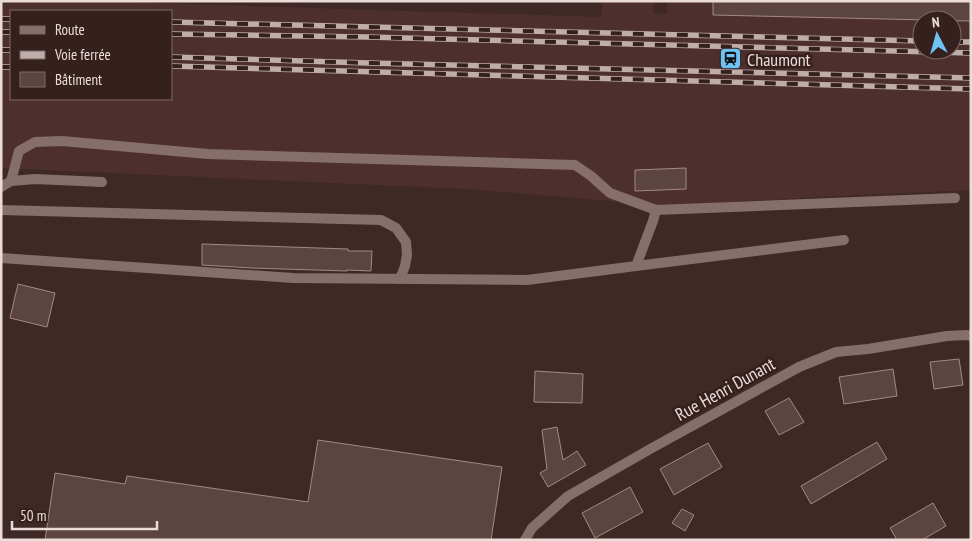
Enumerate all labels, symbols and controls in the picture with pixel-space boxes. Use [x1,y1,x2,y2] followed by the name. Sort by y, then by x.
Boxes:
[10,10,172,100] legend
[912,10,962,60] north arrow
[931,13,940,31] text: N
[55,20,85,39] text: Route
[54,45,111,64] text: Voie ferrée
[719,47,743,71] station icon: Chaumont
[747,48,811,71] place label: Chaumont
[55,70,102,89] text: Bâtiment
[671,352,779,426] street label: Rue Henri Dunant
[12,498,158,530] scale bar
[20,506,46,525] text: 50 m

